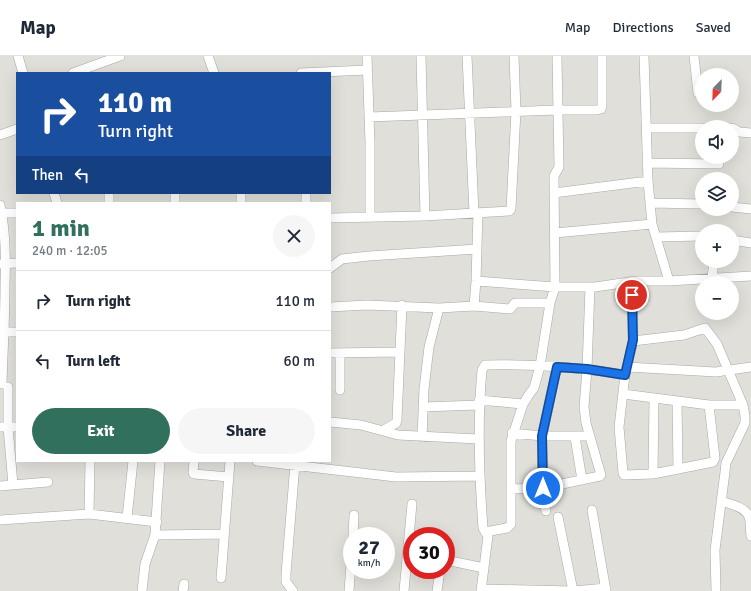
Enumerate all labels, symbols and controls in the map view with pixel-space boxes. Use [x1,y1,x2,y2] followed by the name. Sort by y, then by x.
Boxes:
[20,16,56,40] text: Map
[565,19,591,36] text: Map
[613,19,674,36] text: Directions
[696,19,731,36] text: Saved
[695,68,739,112] north arrow
[695,68,739,320] map controls
[98,86,172,120] text: 110 m
[32,88,84,140] icon: right
[98,120,173,142] text: Turn right
[695,120,739,164] button: sound
[71,164,93,186] icon: left
[32,166,63,184] text: Then
[695,172,739,216] button: layers
[32,213,90,243] text: 1 min
[273,215,315,257] button: close
[695,224,739,268] button: +
[32,243,108,259] text: 240 m · 12:05
[695,276,739,320] button: −
[615,278,649,312] pin
[621,284,643,306] icon: arrive
[32,290,54,312] icon: right
[66,292,131,310] text: Turn right
[275,292,315,310] text: 110 m
[32,350,54,372] icon: left
[66,352,120,370] text: Turn left
[284,352,315,370] text: 60 m
[32,408,170,454] button: Exit
[178,408,315,454] button: Share
[522,467,564,509] position arrow
[403,527,455,579] speed limit sign: 30
[358,535,380,560] text: 27
[358,557,380,569] text: km/h

